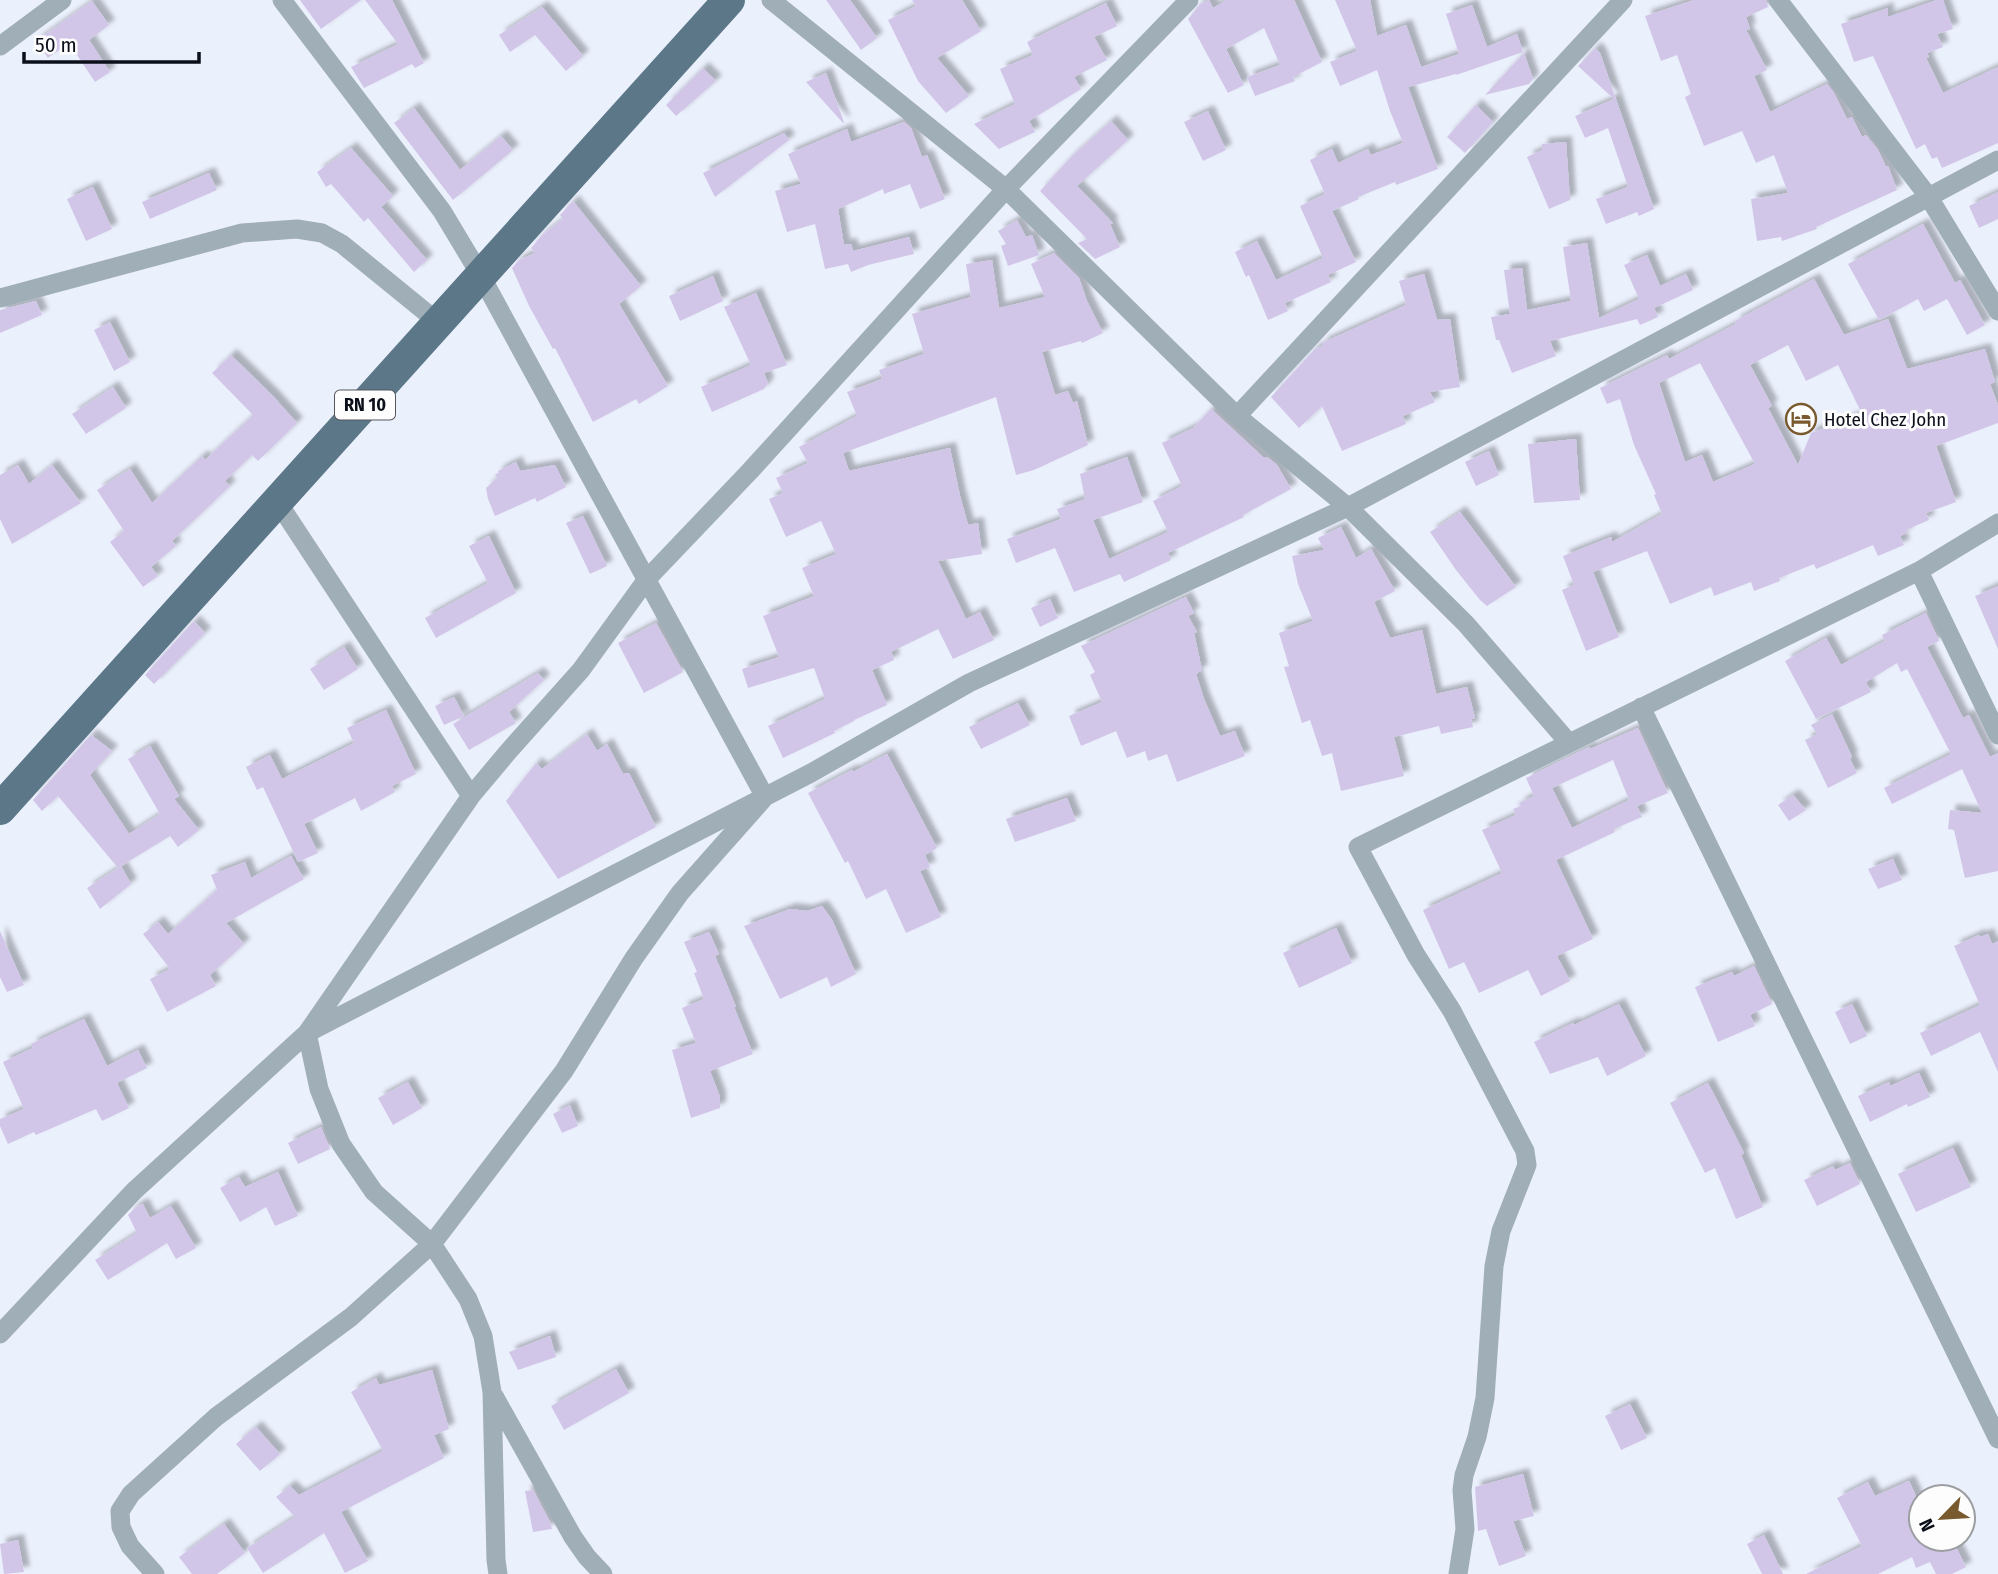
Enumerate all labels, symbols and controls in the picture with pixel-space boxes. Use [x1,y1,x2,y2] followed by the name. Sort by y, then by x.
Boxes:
[24,21,200,65] scale bar
[35,32,77,58] text: 50 m
[335,390,395,419] road number: RN 10
[1784,402,1818,436] hotel icon: Hotel Chez John
[1824,408,1946,431] place label: Hotel Chez John
[1907,1483,1977,1553] north arrow
[1914,1515,1940,1535] text: N

